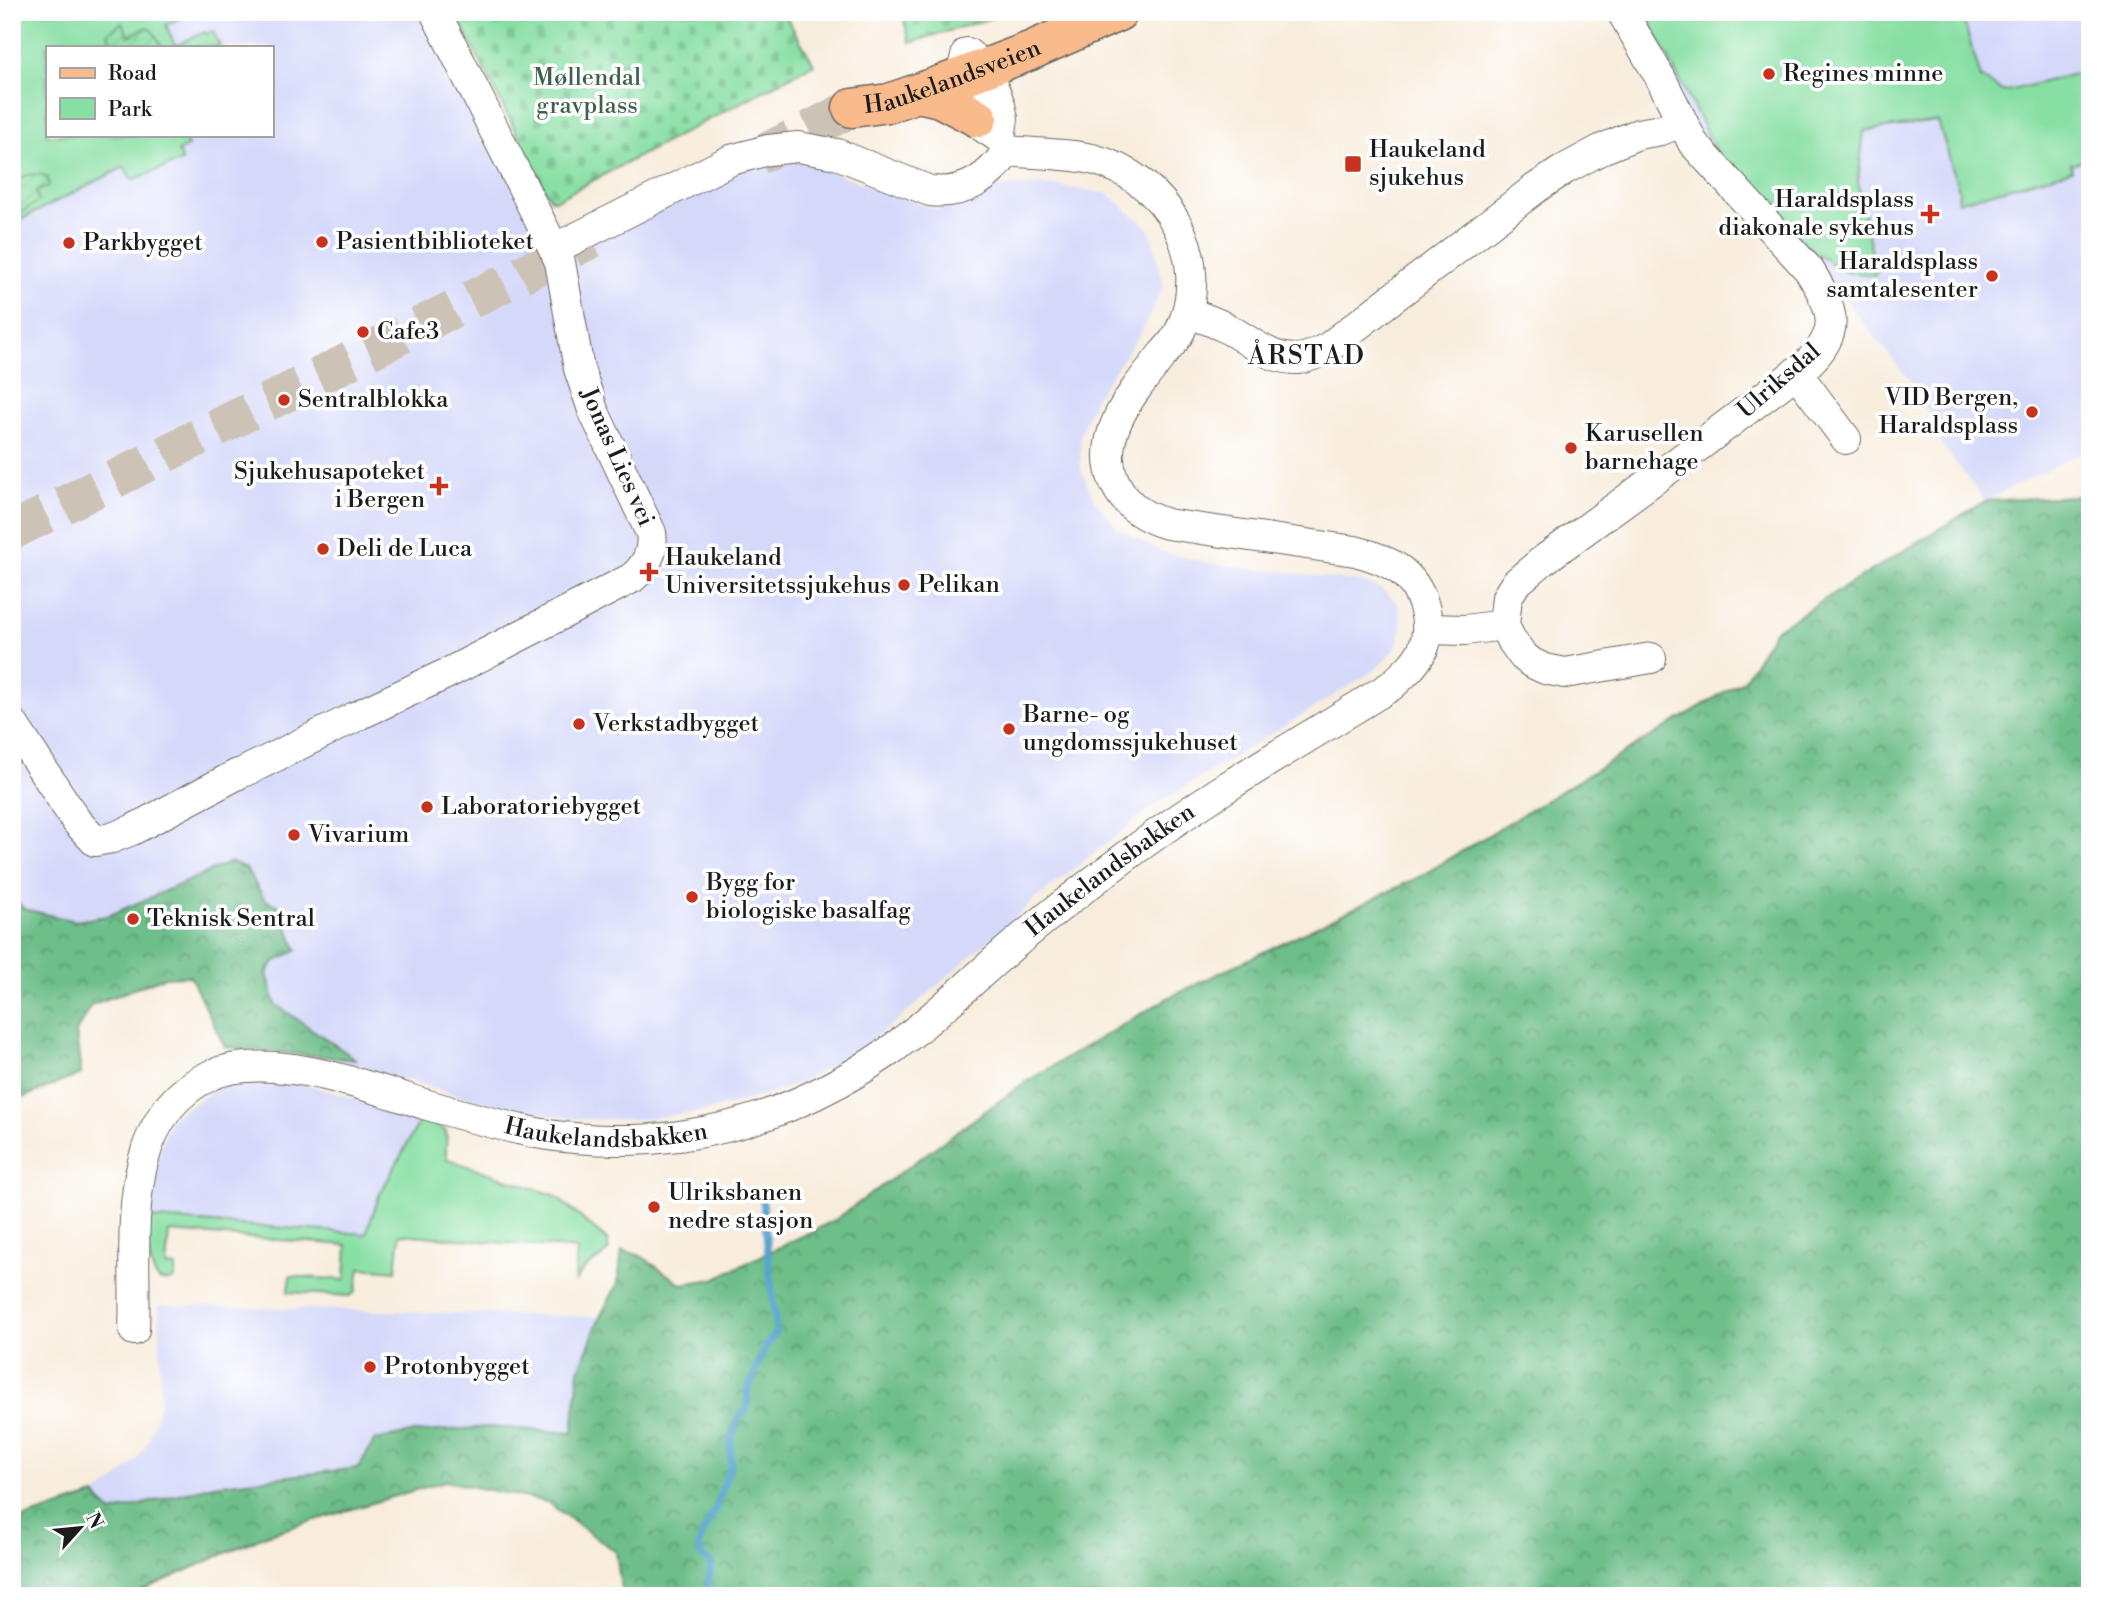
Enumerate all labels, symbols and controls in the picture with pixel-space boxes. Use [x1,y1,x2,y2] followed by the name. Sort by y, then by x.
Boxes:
[862,33,1045,121] street label: Haukelandsveien
[46,46,273,136] legend
[1783,59,1943,89] place label: Regines minne
[108,61,157,87] text: Road
[533,63,641,121] park label: Møllendal gravplass
[1761,66,1777,82] marker: Regines minne
[108,97,153,123] text: Park
[1369,135,1486,193] place label: Haukeland sjukehus
[1343,154,1363,174] marker: Haukeland sjukehus
[1718,185,1914,243] place label: Haraldsplass diakonale sykehus
[1920,204,1940,224] marker: Haraldsplass diakonale sykehus
[336,227,534,257] place label: Pasientbiblioteket
[83,228,203,258] place label: Parkbygget
[314,234,330,250] marker: Pasientbiblioteket
[61,235,77,251] marker: Parkbygget
[1826,247,1978,305] place label: Haraldsplass samtalesenter
[1984,268,2000,284] marker: Haraldsplass samtalesenter
[377,317,439,347] place label: Cafe3
[355,324,371,340] marker: Cafe3
[1731,337,1827,425] street label: Ulriksdal
[1247,339,1366,372] district label: ÅRSTAD
[573,382,661,531] street label: Jonas Lies vei
[1879,383,2018,441] place label: VID Bergen, Haraldsplass
[298,385,449,415] place label: Sentralblokka
[276,392,292,408] marker: Sentralblokka
[2024,404,2040,420] marker: VID Bergen, Haraldsplass
[1585,419,1704,477] place label: Karusellen barnehage
[1563,440,1579,456] marker: Karusellen barnehage
[234,457,426,515] place label: Sjukehusapoteket i Bergen
[431,478,447,494] marker: Sjukehusapoteket i Bergen
[337,534,473,564] place label: Deli de Luca
[315,541,331,557] marker: Deli de Luca
[665,543,891,601] place label: Haukeland Universitetssjukehus
[639,562,659,582] marker: Haukeland Universitetssjukehus
[918,570,1000,600] place label: Pelikan
[896,577,912,593] marker: Pelikan
[1022,700,1238,758] place label: Barne- og ungdomssjukehuset
[592,709,760,739] place label: Verkstadbygget
[571,716,587,732] marker: Verkstadbygget
[1001,721,1017,737] marker: Barne- og ungdomssjukehuset
[441,792,642,822] place label: Laboratoriebygget
[1019,797,1201,944] street label: Haukelandsbakken
[419,799,435,815] marker: Laboratoriebygget
[307,820,409,850] place label: Vivarium
[286,827,302,843] marker: Vivarium
[705,868,911,926] place label: Bygg for biologiske basalfag
[684,889,700,905] marker: Bygg for biologiske basalfag
[147,904,315,934] place label: Teknisk Sentral
[125,911,141,927] marker: Teknisk Sentral
[501,1111,710,1155] street label: Haukelandsbakken
[668,1178,813,1236] place label: Ulriksbanen nedre stasjon
[646,1199,662,1215] marker: Ulriksbanen nedre stasjon
[384,1352,530,1382] place label: Protonbygget
[362,1359,378,1375] marker: Protonbygget
[46,1492,116,1562] north arrow
[80,1509,108,1533] text: N

